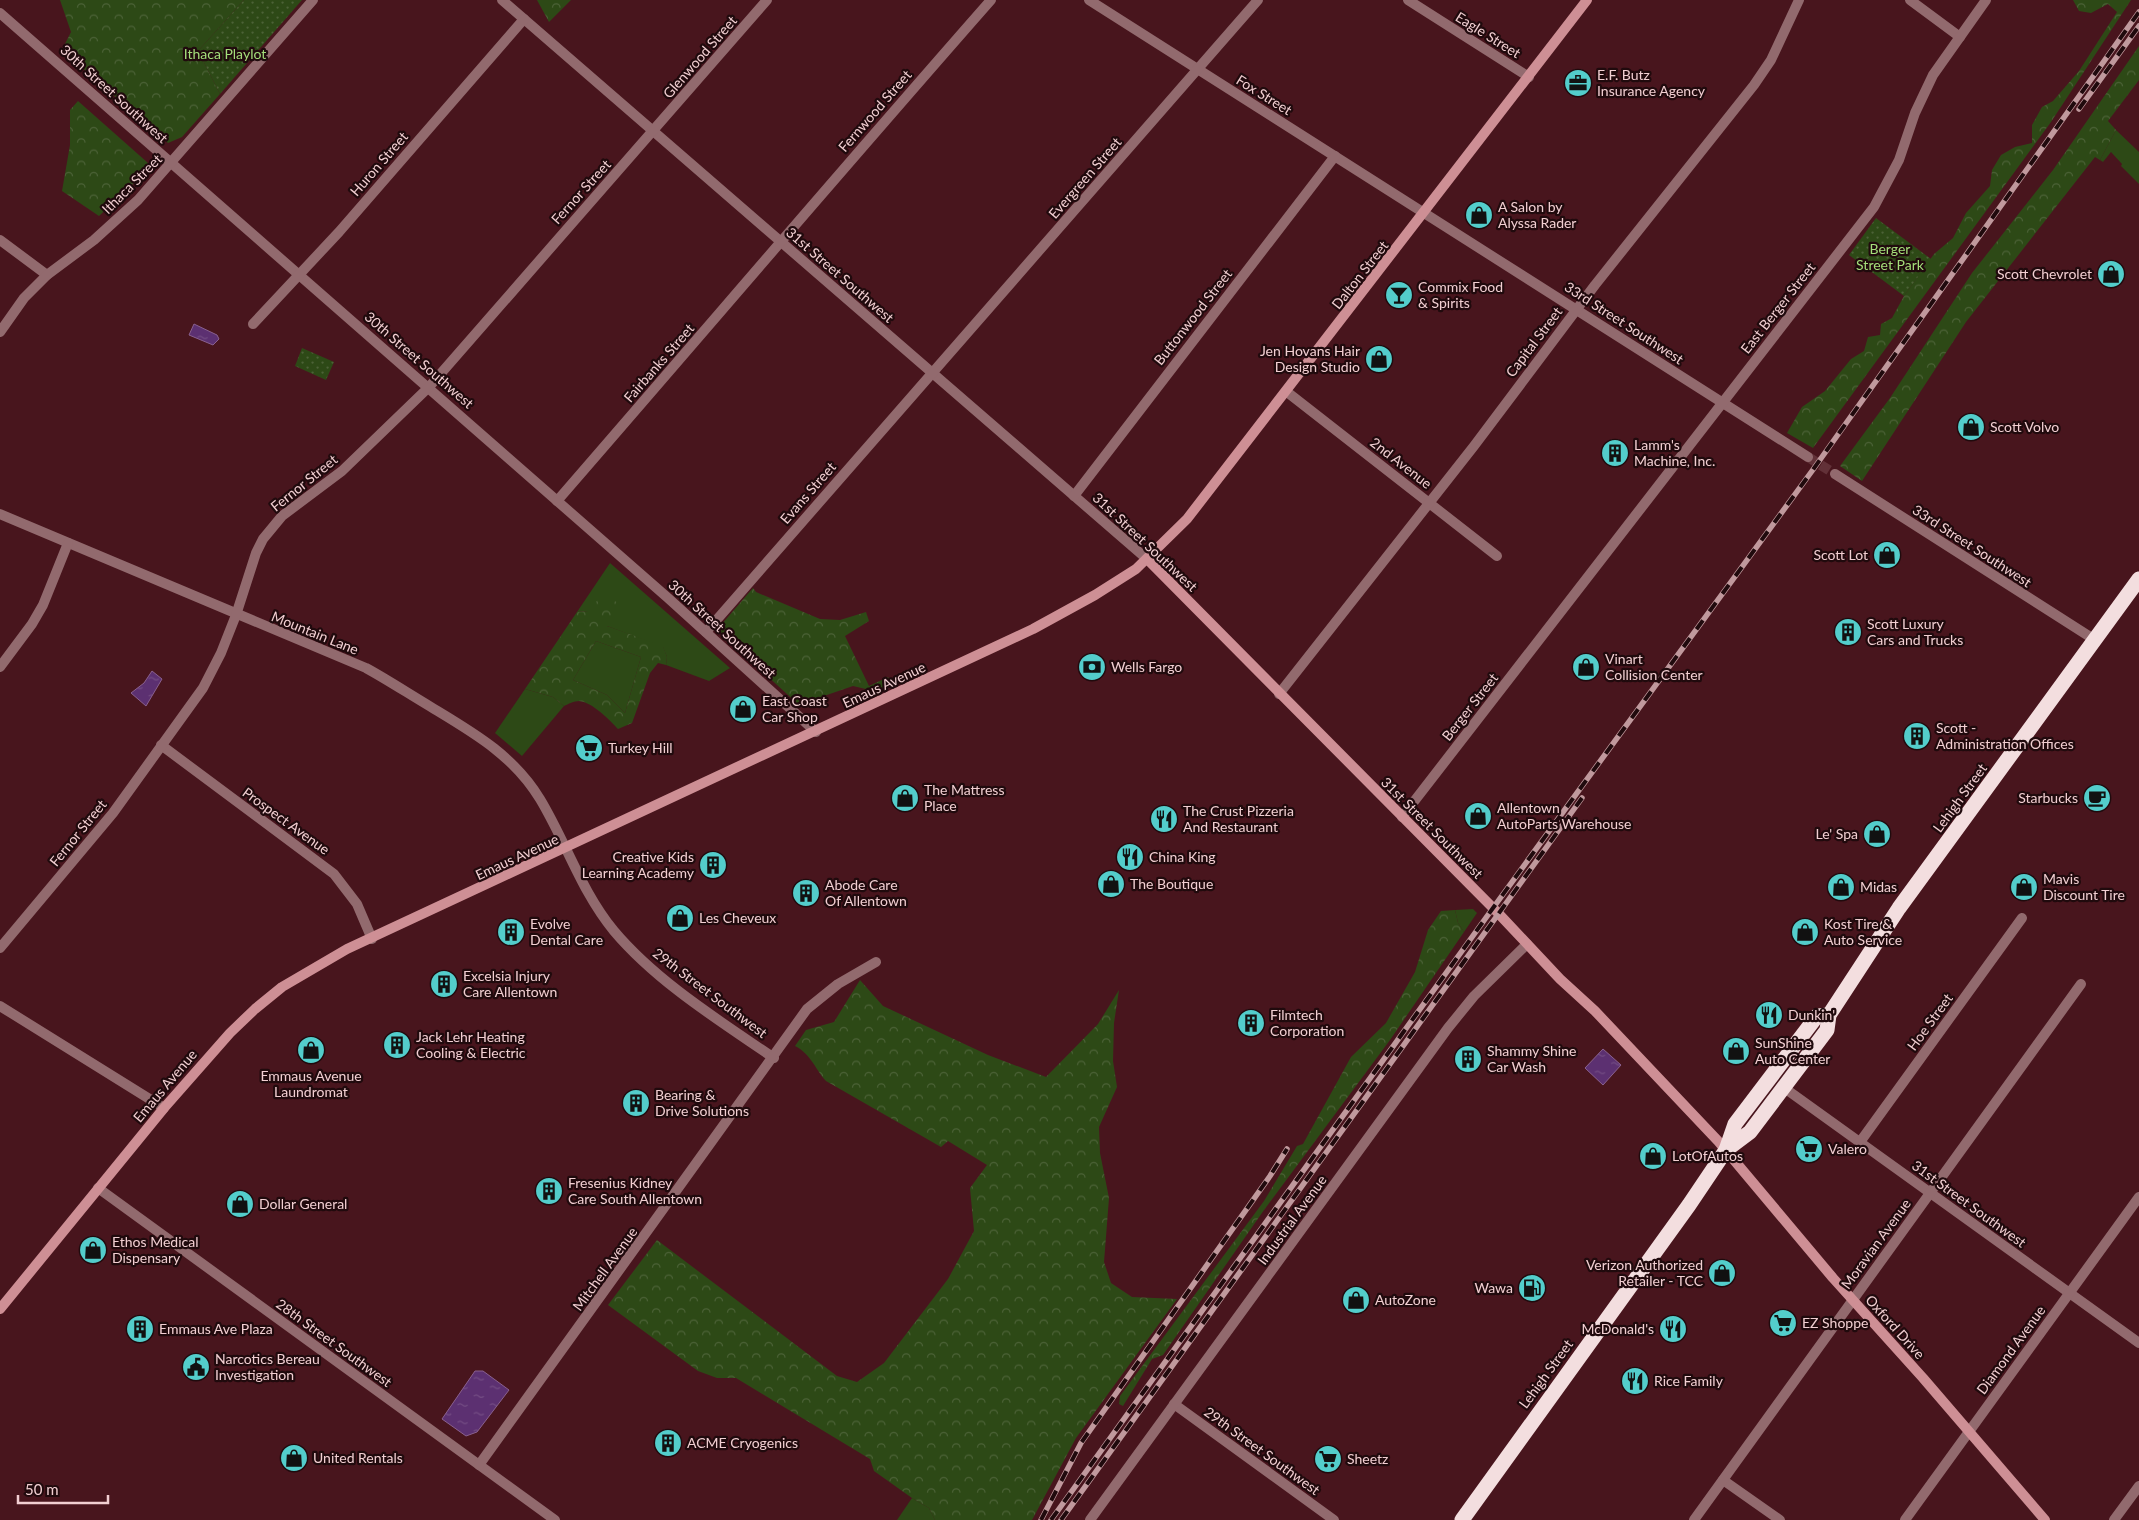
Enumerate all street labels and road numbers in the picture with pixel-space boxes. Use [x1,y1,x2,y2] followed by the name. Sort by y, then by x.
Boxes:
[1453,8,1524,61] street label: Eagle Street
[659,12,740,101] street label: Glenwood Street
[57,41,172,146] street label: 30th Street Southwest
[835,66,915,155] street label: Fernwood Street
[1233,71,1295,118] street label: Fox Street
[346,128,411,199] street label: Huron Street
[1045,134,1125,222] street label: Evergreen Street
[98,150,165,217] street label: Ithaca Street
[547,156,614,227] street label: Fernor Street
[783,223,898,326] street label: 31st Street Southwest
[1328,237,1392,312] street label: Dalton Street
[1737,259,1818,357] street label: East Berger Street
[1150,265,1235,368] street label: Buttonwood Street
[1562,278,1687,367] street label: 33rd Street Southwest
[1502,303,1565,380] street label: Capital Street
[361,308,477,411] street label: 30th Street Southwest
[620,320,697,405] street label: Fairbanks Street
[1367,433,1435,492] street label: 2nd Avenue
[267,451,340,515] street label: Fernor Street
[776,458,839,527] street label: Evans Street
[1090,489,1201,595] street label: 31st Street Southwest
[1910,501,2035,590] street label: 33rd Street Southwest
[665,576,780,681] street label: 30th Street Southwest
[269,607,361,658] street label: Mountain Lane
[840,658,928,711] street label: Emaus Avenue
[1438,670,1501,744] street label: Berger Street
[1929,760,1990,835] street label: Lehigh Street
[1378,773,1487,882] street label: 31st Street Southwest
[239,783,333,858] street label: Prospect Avenue
[46,796,110,869] street label: Fernor Street
[473,830,561,883] street label: Emaus Avenue
[650,944,771,1041] street label: 29th Street Southwest
[1903,990,1956,1054] street label: Hoe Street
[129,1046,200,1126] street label: Emaus Avenue
[1909,1157,2030,1251] street label: 31st Street Southwest
[1253,1172,1330,1268] street label: Industrial Avenue
[1837,1195,1914,1292] street label: Moravian Avenue
[569,1224,641,1314] street label: Mitchell Avenue
[1862,1291,1929,1362] street label: Oxford Drive
[273,1295,395,1390] street label: 28th Street Southwest
[1973,1302,2048,1397] street label: Diamond Avenue
[1515,1336,1576,1411] street label: Lehigh Street
[1201,1403,1323,1498] street label: 29th Street Southwest

